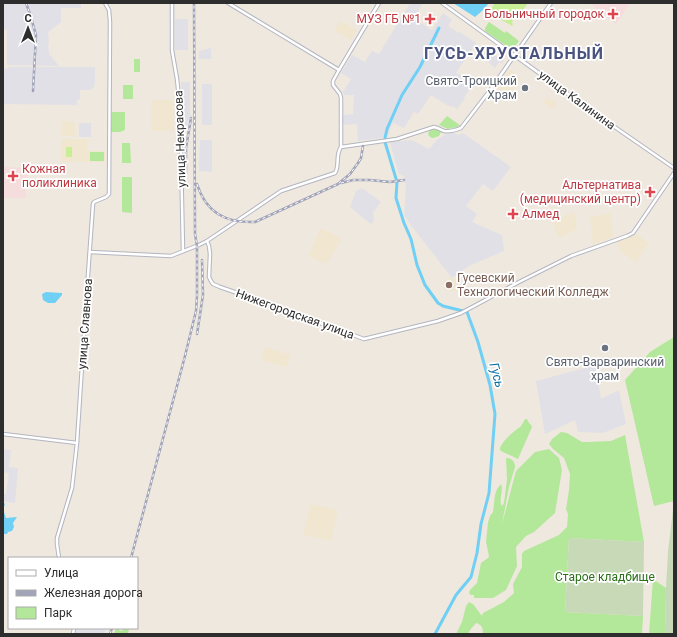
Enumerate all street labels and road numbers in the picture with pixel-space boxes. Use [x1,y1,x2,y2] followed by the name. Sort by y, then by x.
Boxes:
[536,68,618,132] street label: улица Калинина
[171,90,189,188] street label: улица Некрасова
[75,278,95,370] street label: улица Славнова
[234,286,356,342] street label: Нижегородская улица

